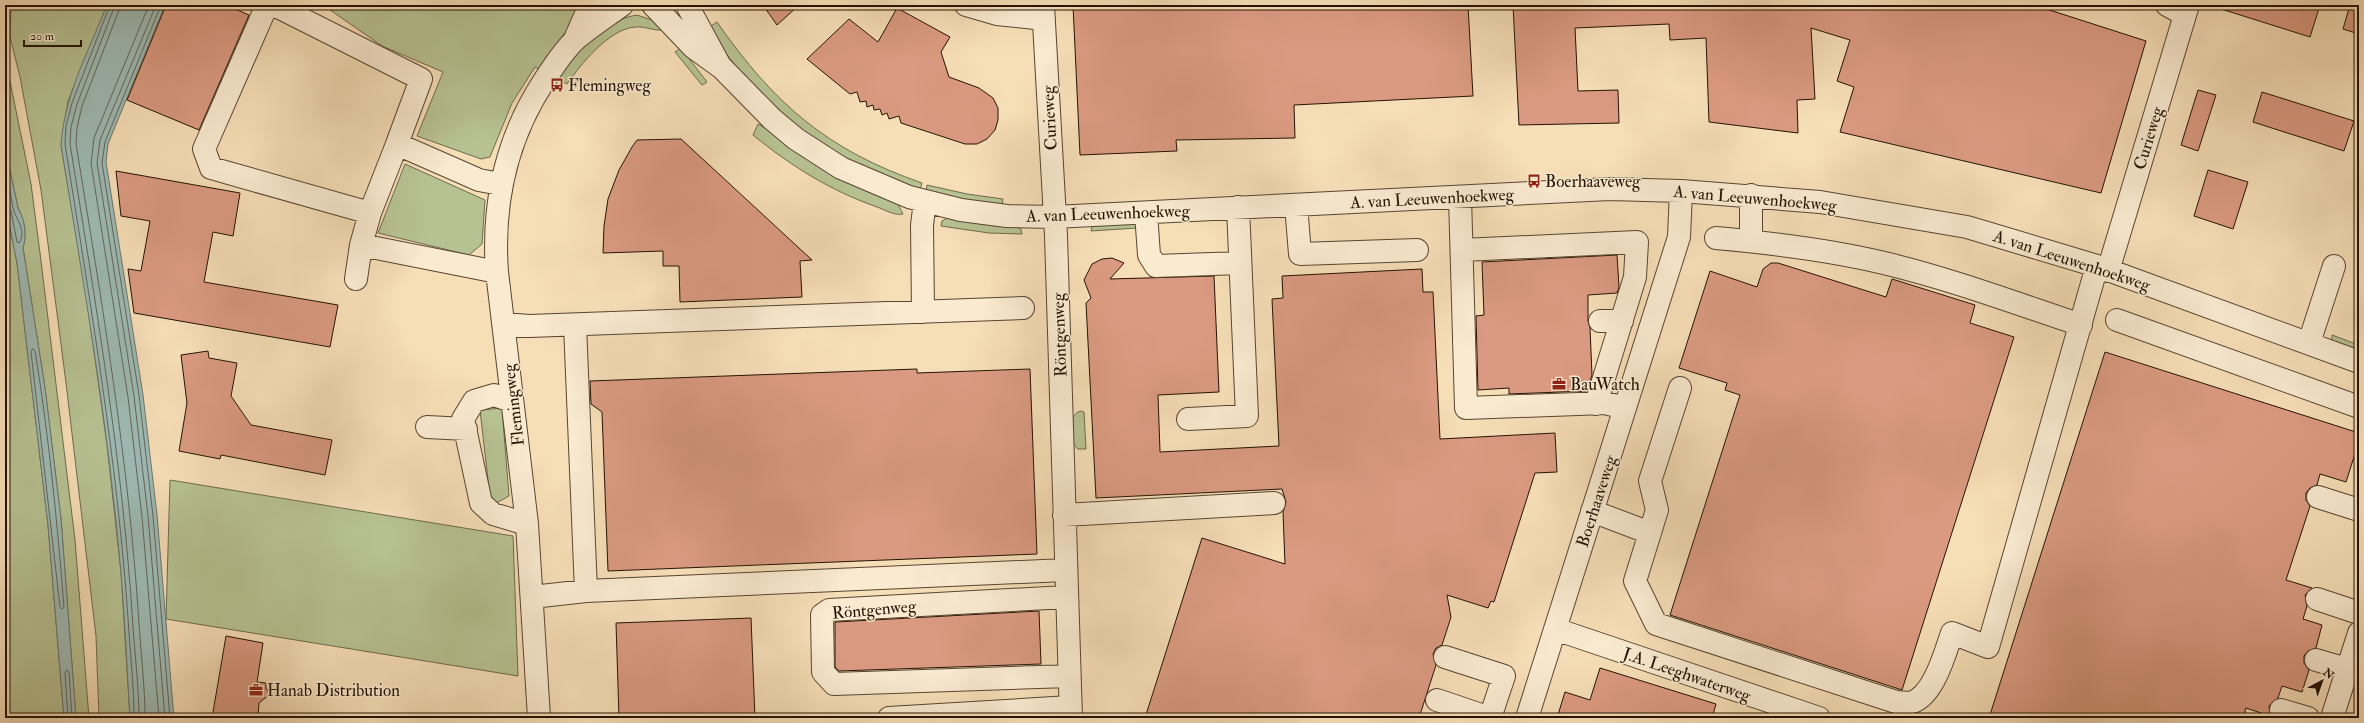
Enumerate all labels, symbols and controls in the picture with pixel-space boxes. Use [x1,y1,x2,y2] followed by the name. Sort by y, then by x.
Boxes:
[24,22,81,48] scale bar
[30,29,55,44] text: 20 m
[568,75,651,96] place label: Flemingweg
[549,77,565,93] bus stop icon: Flemingweg
[1037,84,1062,151] street label: Curieweg
[2129,103,2168,172] street label: Curieweg
[1545,171,1641,192] place label: Boerhaaveweg
[1526,173,1542,189] bus stop icon: Boerhaaveweg
[1671,181,1838,216] street label: A. van Leeuwenhoekweg
[1349,184,1515,213] street label: A. van Leeuwenhoekweg
[1025,200,1191,227] street label: A. van Leeuwenhoekweg
[1990,225,2154,296] street label: A. van Leeuwenhoekweg
[1048,292,1071,377] street label: Röntgenweg
[498,362,529,447] street label: Flemingweg
[1570,374,1640,395] place label: BauWatch
[1551,376,1567,392] office icon: BauWatch
[1572,452,1621,550] street label: Boerhaaveweg
[831,595,918,624] street label: Röntgenweg
[1619,642,1754,707] street label: J.A. Leeghwaterweg
[2302,661,2342,701] north arrow
[2319,665,2337,683] text: N
[267,680,400,701] place label: Hanab Distribution
[248,682,264,698] office icon: Hanab Distribution

